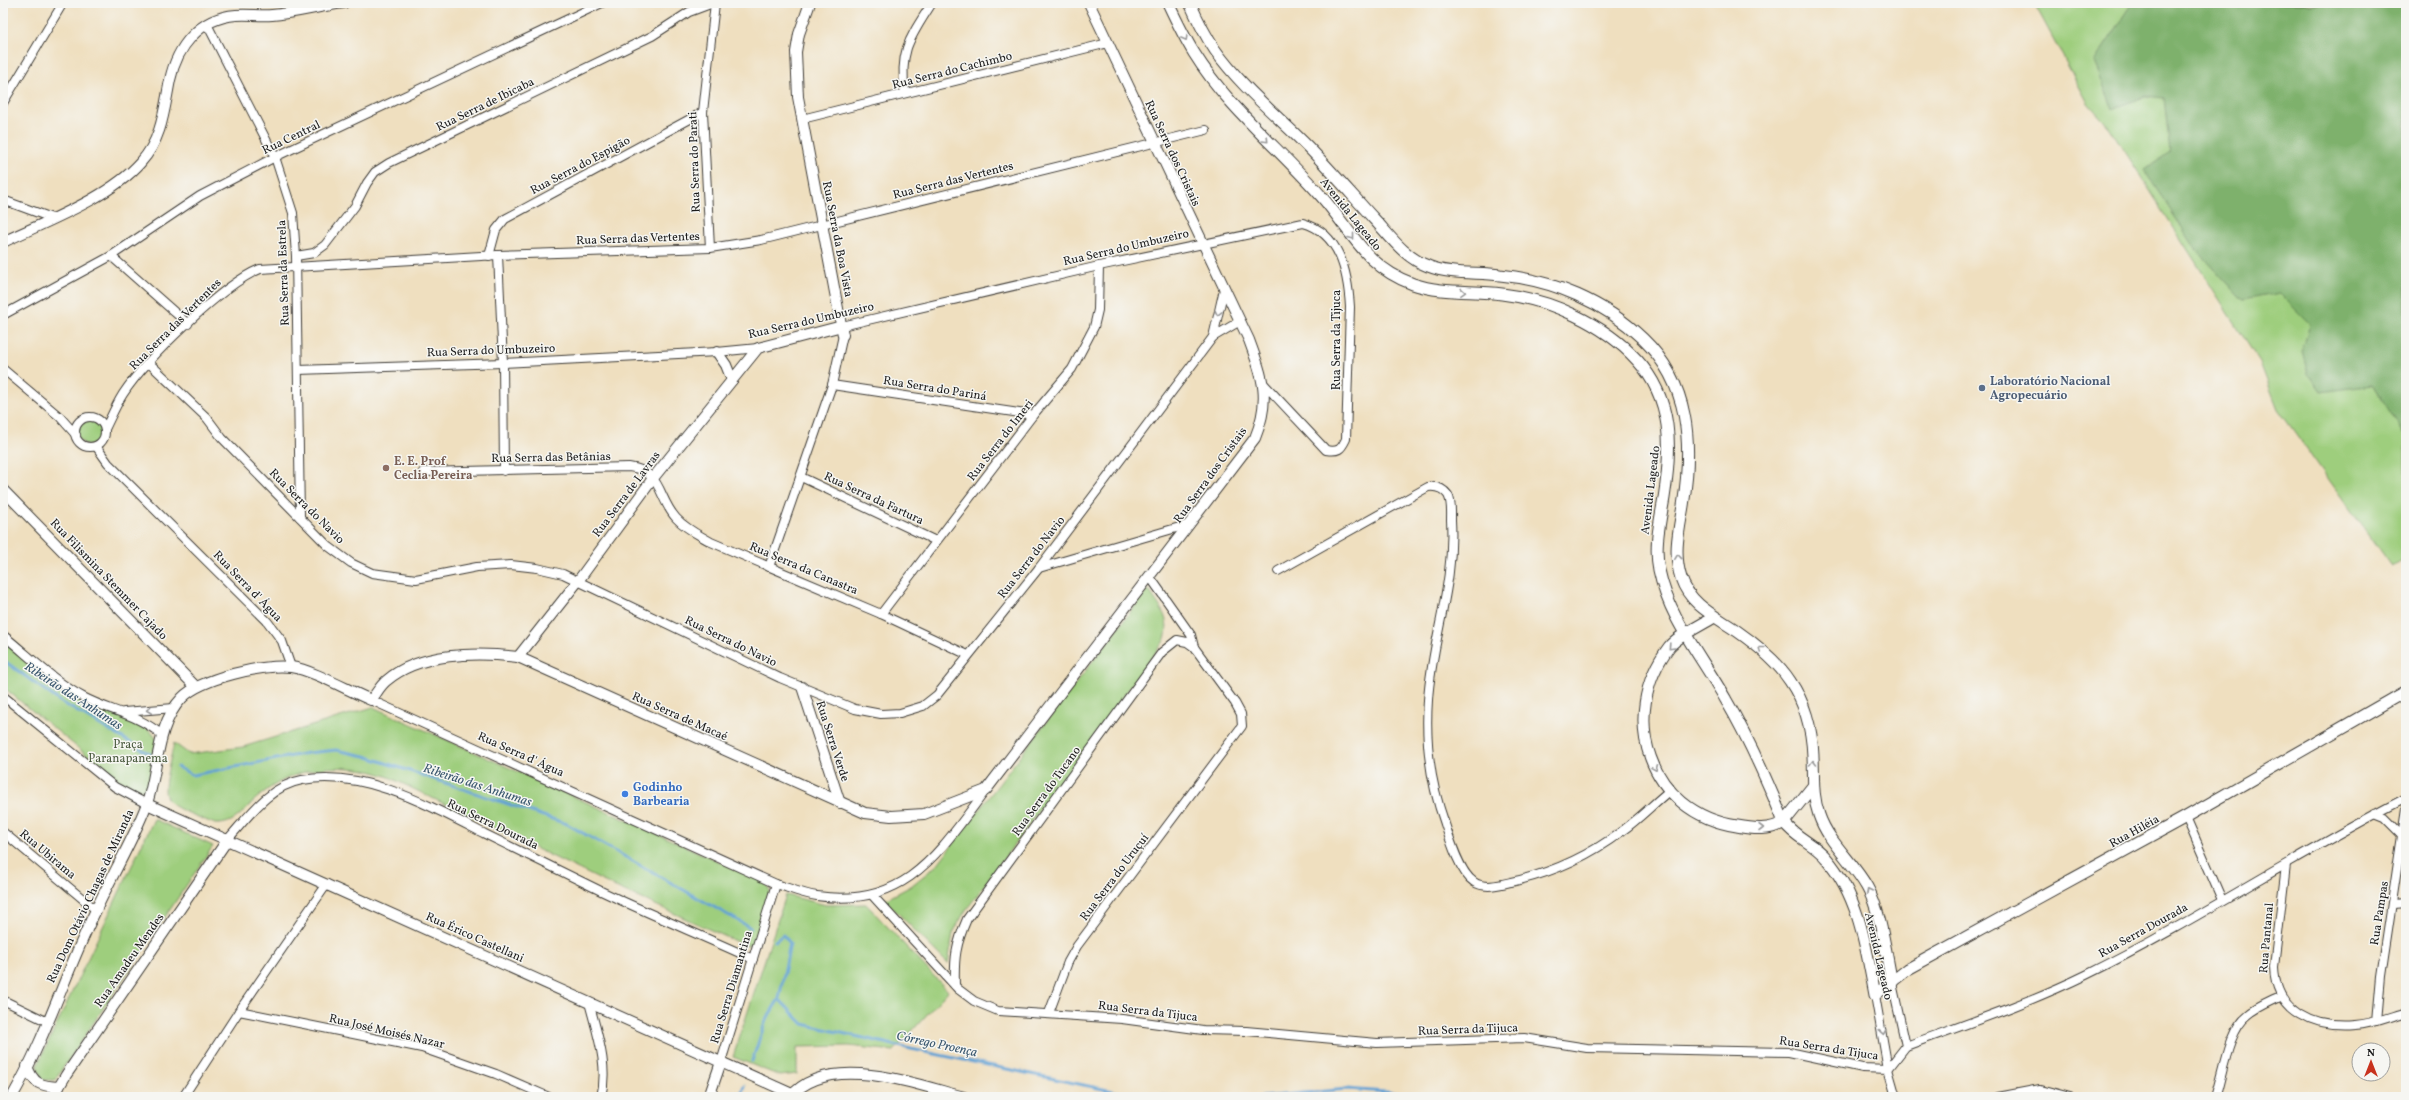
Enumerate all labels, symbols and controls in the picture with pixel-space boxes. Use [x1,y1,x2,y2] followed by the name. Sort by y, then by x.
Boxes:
[1181,34,1188,41] one-way arrow
[891,48,1014,94] street label: Rua Serra do Cachimbo
[434,74,537,136] street label: Rua Serra de Ibicaba
[1140,98,1204,209] street label: Rua Serra dos Cristais
[685,111,705,213] street label: Rua Serra do Parati
[260,117,324,159] street label: Rua Central
[528,133,633,199] street label: Rua Serra do Espigão
[1261,135,1269,143] one-way arrow
[891,158,1015,204] street label: Rua Serra das Vertentes
[1316,175,1385,254] street label: Avenida Lageado
[818,180,856,299] street label: Rua Serra da Boa Vista
[274,220,294,326] street label: Rua Serra da Estrela
[1062,226,1191,270] street label: Rua Serra do Umbuzeiro
[576,229,700,249] street label: Rua Serra das Vertentes
[1347,232,1354,239] one-way arrow
[126,275,225,374] street label: Rua Serra das Vertentes
[1460,287,1466,296] one-way arrow
[1329,290,1345,390] street label: Rua Serra da Tijuca
[747,299,876,343] street label: Rua Serra do Umbuzeiro
[1215,310,1223,316] one-way arrow
[427,341,555,361] street label: Rua Serra do Umbuzeiro
[882,373,988,405] street label: Rua Serra do Pariná
[1990,374,2110,404] place label: Laboratório Nacional Agropecuário
[1977,383,1987,393] marker: Laboratório Nacional Agropecuário
[964,396,1038,484] street label: Rua Serra do Imeri
[1170,424,1251,527] street label: Rua Serra dos Cristais
[1638,445,1664,535] street label: Avenida Lageado
[589,448,664,541] street label: Rua Serra de Lavras
[491,449,611,467] street label: Rua Serra das Betânias
[394,454,473,484] place label: E. E. Prof Ceclia Pereira
[381,463,391,473] marker: E. E. Prof Ceclia Pereira
[265,466,347,548] street label: Rua Serra do Navio
[821,469,926,529] street label: Rua Serra da Fartura
[995,513,1069,602] street label: Rua Serra do Navio
[46,516,170,644] street label: Rua Filismina Stemmer Cajado
[747,539,860,599] street label: Rua Serra da Canastra
[209,547,286,626] street label: Rua Serra d' Água
[1673,554,1682,560] one-way arrow
[682,613,779,671] street label: Rua Serra do Navio
[1668,642,1676,649] one-way arrow
[1758,647,1765,654] one-way arrow
[20,658,126,735] water label: Ribeirão das Anhumas
[629,689,730,745] street label: Rua Serra de Macaé
[811,699,853,784] street label: Rua Serra Verde
[146,705,152,714] one-way arrow
[475,728,567,781] street label: Rua Serra d' Água
[88,737,168,767] park label: Praça Paranapanema
[1009,743,1085,840] street label: Rua Serra do Tucano
[421,760,534,812] water label: Ribeirão das Anhumas
[1809,760,1817,766] one-way arrow
[1650,764,1658,771] one-way arrow
[633,780,690,810] place label: Godinho Barbearia
[620,789,630,799] marker: Godinho Barbearia
[444,796,541,854] street label: Rua Serra Dourada
[44,807,138,986] street label: Rua Dom Otávio Chagas de Miranda
[2107,812,2162,852] street label: Rua Hiléia
[1758,824,1764,832] one-way arrow
[16,826,79,883] street label: Rua Ubirama
[1077,830,1153,924] street label: Rua Serra do Uruçuí
[2367,880,2393,946] street label: Rua Pampas
[1866,888,1874,895] one-way arrow
[2096,900,2191,962] street label: Rua Serra Dourada
[2256,902,2278,974] street label: Rua Pantanal
[423,908,527,967] street label: Rua Érico Castellani
[91,910,168,1011] street label: Rua Amadeu Mendes
[1860,911,1896,1001] street label: Avenida Lageado
[707,929,757,1046] street label: Rua Serra Diamantina
[1097,998,1199,1026] street label: Rua Serra da Tijuca
[327,1011,446,1053] street label: Rua José Moisés Nazar
[1418,1020,1518,1040] street label: Rua Serra da Tijuca
[894,1028,979,1062] water label: Córrego Proença
[1878,1029,1887,1035] one-way arrow
[1778,1033,1880,1065] street label: Rua Serra da Tijuca
[2351,1042,2391,1082] north arrow
[2367,1046,2375,1061] text: N

